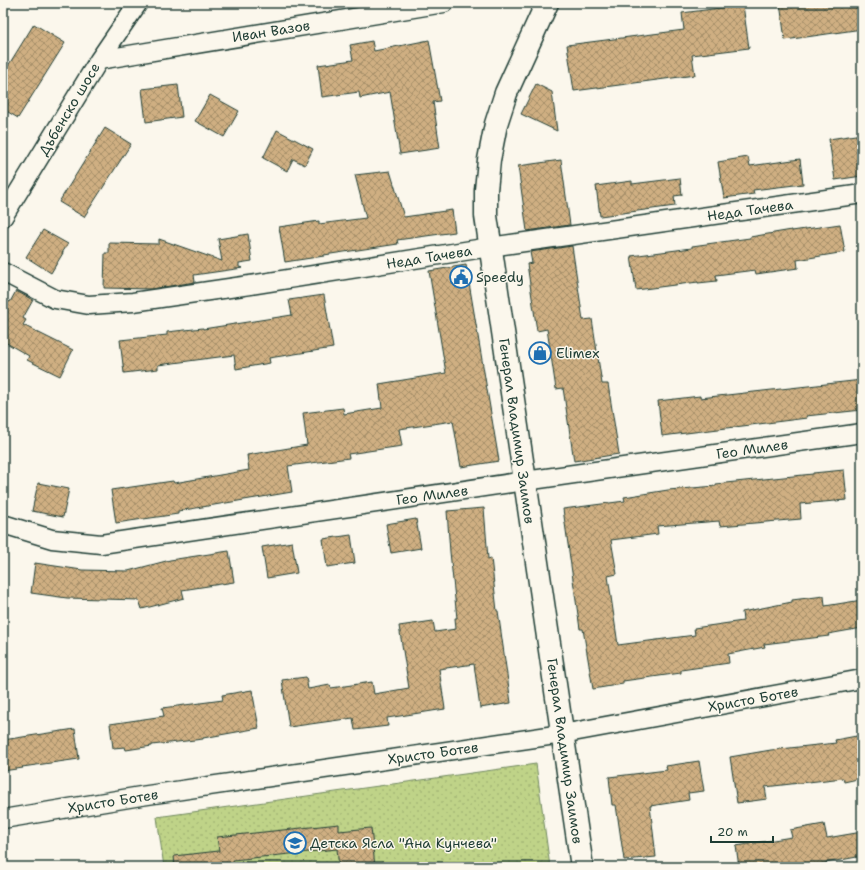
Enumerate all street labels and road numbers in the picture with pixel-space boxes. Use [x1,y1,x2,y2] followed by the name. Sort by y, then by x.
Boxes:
[231,16,311,46] street label: Иван Вазов
[34,59,104,159] street label: Дъбенско шосе
[706,195,794,225] street label: Неда Тачева
[385,241,473,273] street label: Неда Тачева
[495,337,539,525] street label: Генерал Владимир Заимов
[715,435,789,463] street label: Гео Милев
[395,481,469,509] street label: Гео Милев
[543,657,587,845] street label: Генерал Владимир Заимов
[706,682,800,716] street label: Христо Ботев
[387,738,479,768] street label: Христо Ботев
[66,785,160,817] street label: Христо Ботев

